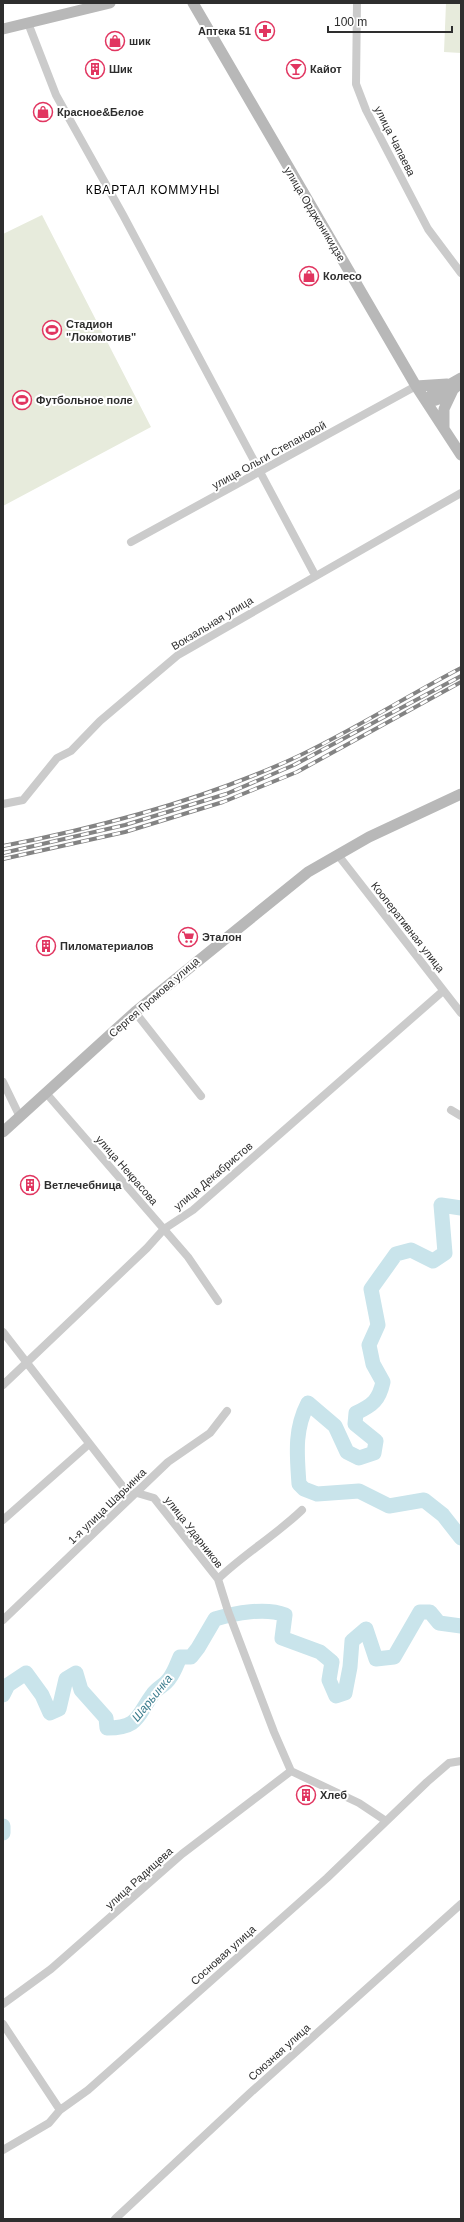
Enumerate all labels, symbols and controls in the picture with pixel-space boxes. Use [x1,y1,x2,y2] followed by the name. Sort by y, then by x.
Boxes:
[328,8,452,34] scale bar
[334,15,367,29] text: 100 m
[254,20,276,42] pharmacy icon: Аптека 51
[198,25,251,37] place label: Аптека 51
[104,30,126,52] shop icon: шик
[129,35,151,47] place label: шик
[84,58,106,80] building icon: Шик
[285,58,307,80] bar icon: Кайот
[109,63,133,75] place label: Шик
[310,63,342,75] place label: Кайот
[32,101,54,123] shop icon: Красное&Белое
[372,104,418,179] street label: улица Чапаева
[57,106,144,118] place label: Красное&Белое
[282,165,348,263] street label: улица Орджоникидзе
[86,183,220,197] district label: КВАРТАЛ КОММУНЫ
[298,265,320,287] shop icon: Колесо
[323,270,362,282] place label: Колесо
[66,318,136,343] place label: Стадион "Локомотив"
[41,319,63,341] sports icon: Стадион "Локомотив"
[11,389,33,411] sports icon: Футбольное поле
[36,394,133,406] place label: Футбольное поле
[210,419,328,491] street label: улица Ольги Степановой
[169,593,256,652] street label: Вокзальная улица
[369,879,447,975] street label: Кооперативная улица
[177,926,199,948] supermarket icon: Эталон
[202,931,242,943] place label: Эталон
[35,935,57,957] building icon: Пиломатериалов
[60,940,154,952] place label: Пиломатериалов
[106,954,202,1039] street label: Сергея Громова улица
[94,1133,161,1208] street label: улица Некрасова
[171,1139,255,1212] street label: улица Декабристов
[19,1174,41,1196] building icon: Ветлечебница
[44,1179,122,1191] place label: Ветлечебница
[66,1465,149,1546] street label: 1-я улица Шарьинка
[162,1494,226,1570] street label: улица Ударников
[129,1671,175,1724] water label: Шарьинка
[295,1784,317,1806] building icon: Хлеб
[320,1789,347,1801] place label: Хлеб
[103,1844,176,1911] street label: улица Радищева
[188,1922,258,1987] street label: Сосновая улица
[246,2021,313,2083] street label: Союзная улица

